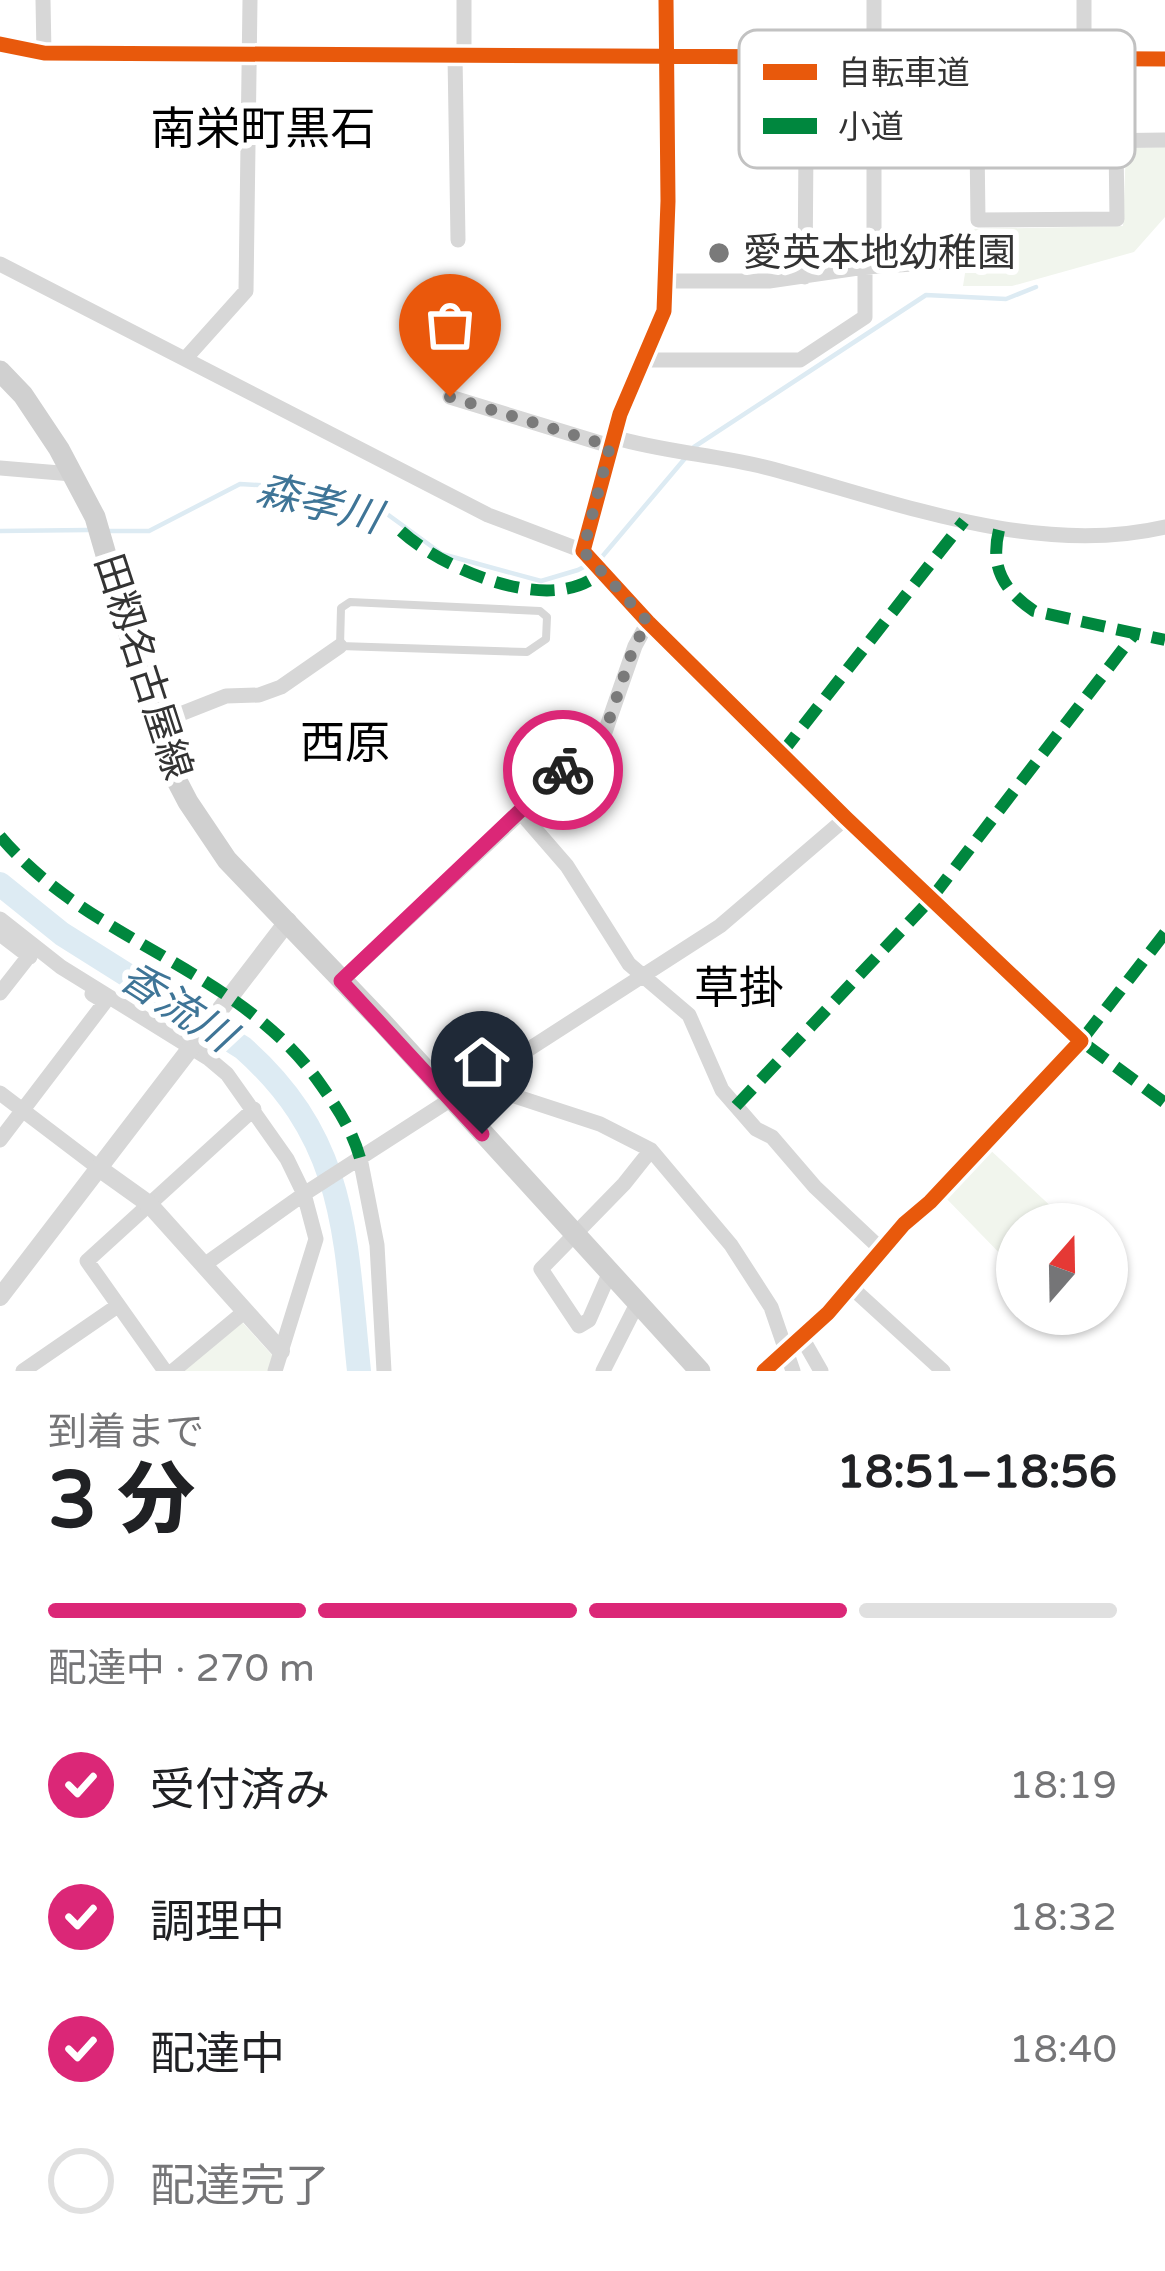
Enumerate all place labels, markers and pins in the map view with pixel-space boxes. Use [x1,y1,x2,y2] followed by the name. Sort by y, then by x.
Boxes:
[743,230,1016,277] place label: 愛英本地幼稚園
[706,240,732,266] marker: 愛英本地幼稚園
[399,274,501,397] pin
[431,1011,533,1134] pin

